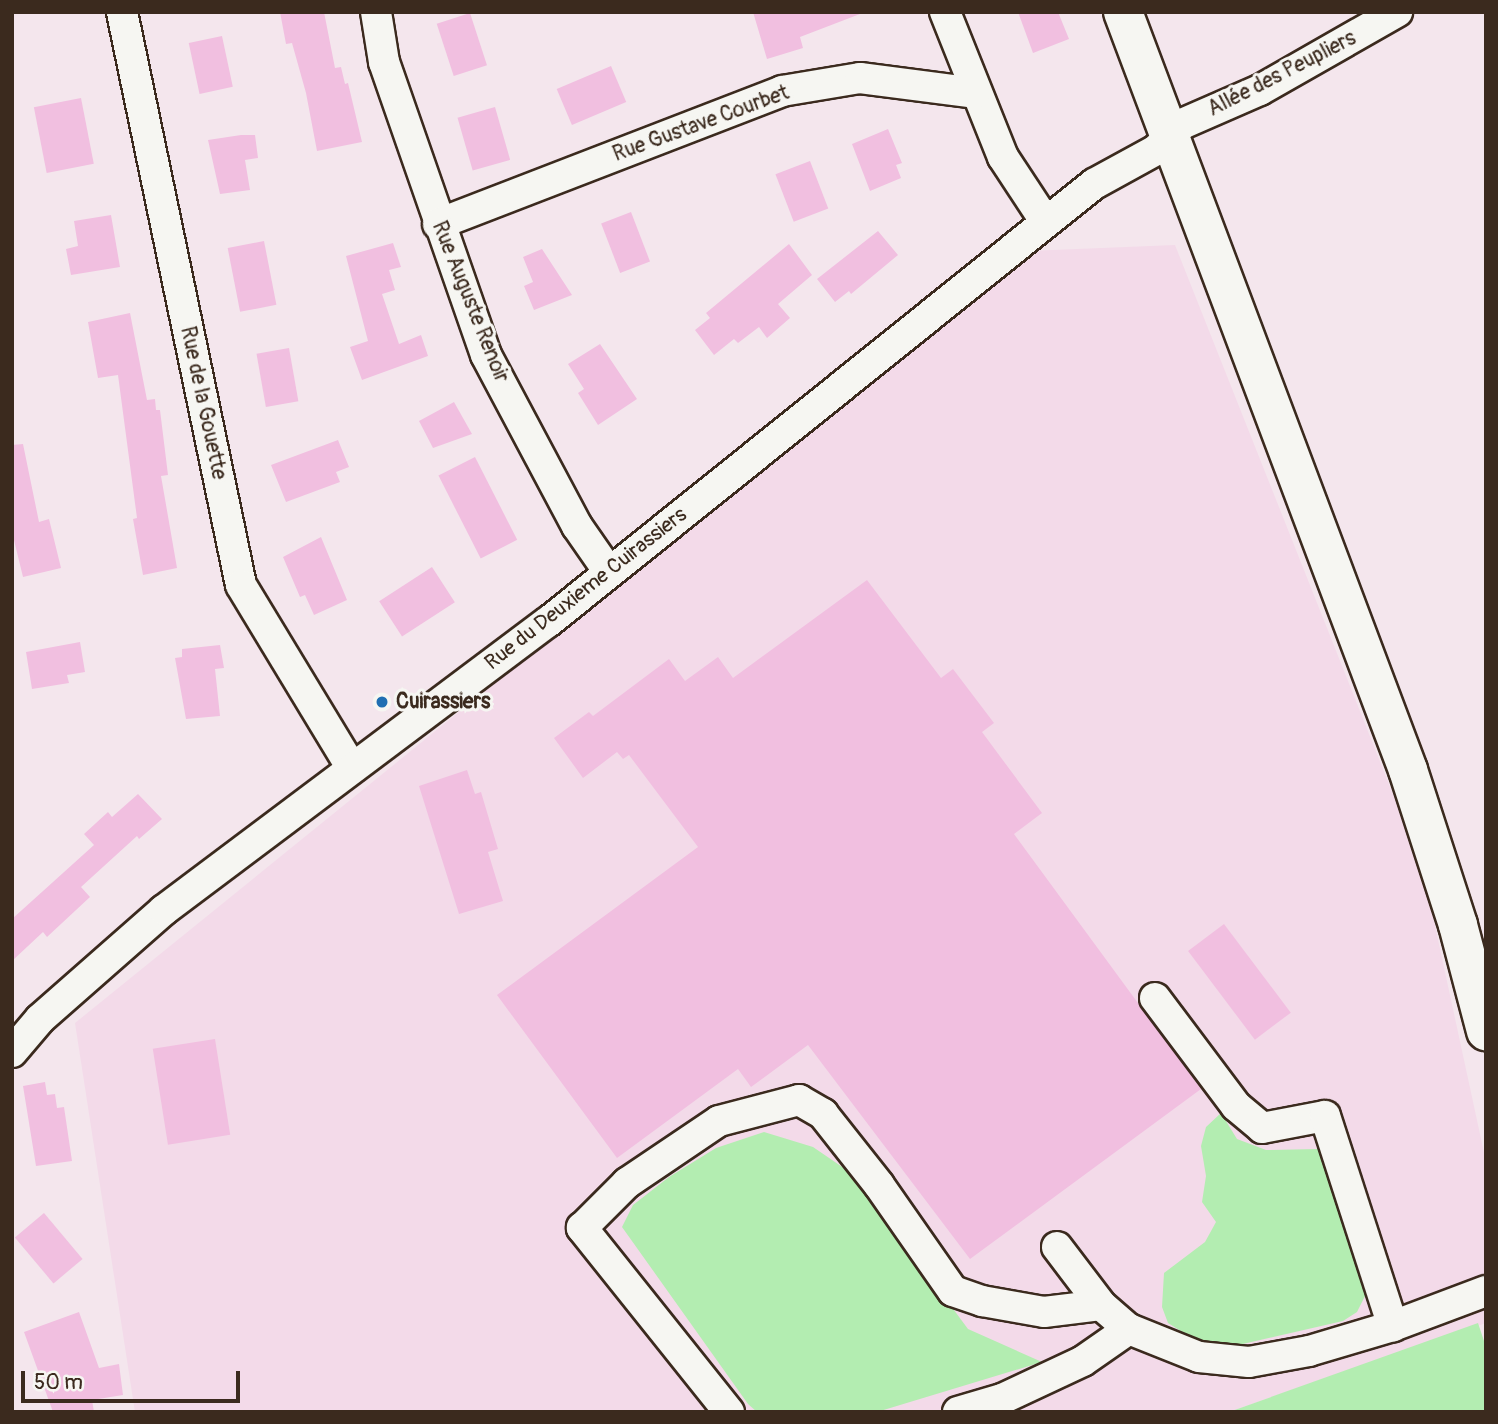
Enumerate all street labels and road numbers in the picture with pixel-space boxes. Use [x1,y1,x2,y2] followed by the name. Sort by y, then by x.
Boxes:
[1204,26,1360,122] street label: Allée des Peupliers
[610,80,792,168] street label: Rue Gustave Courbet
[426,218,514,386] street label: Rue Auguste Renoir
[174,324,232,482] street label: Rue de la Gouette
[480,502,692,676] street label: Rue du Deuxieme Cuirassiers

